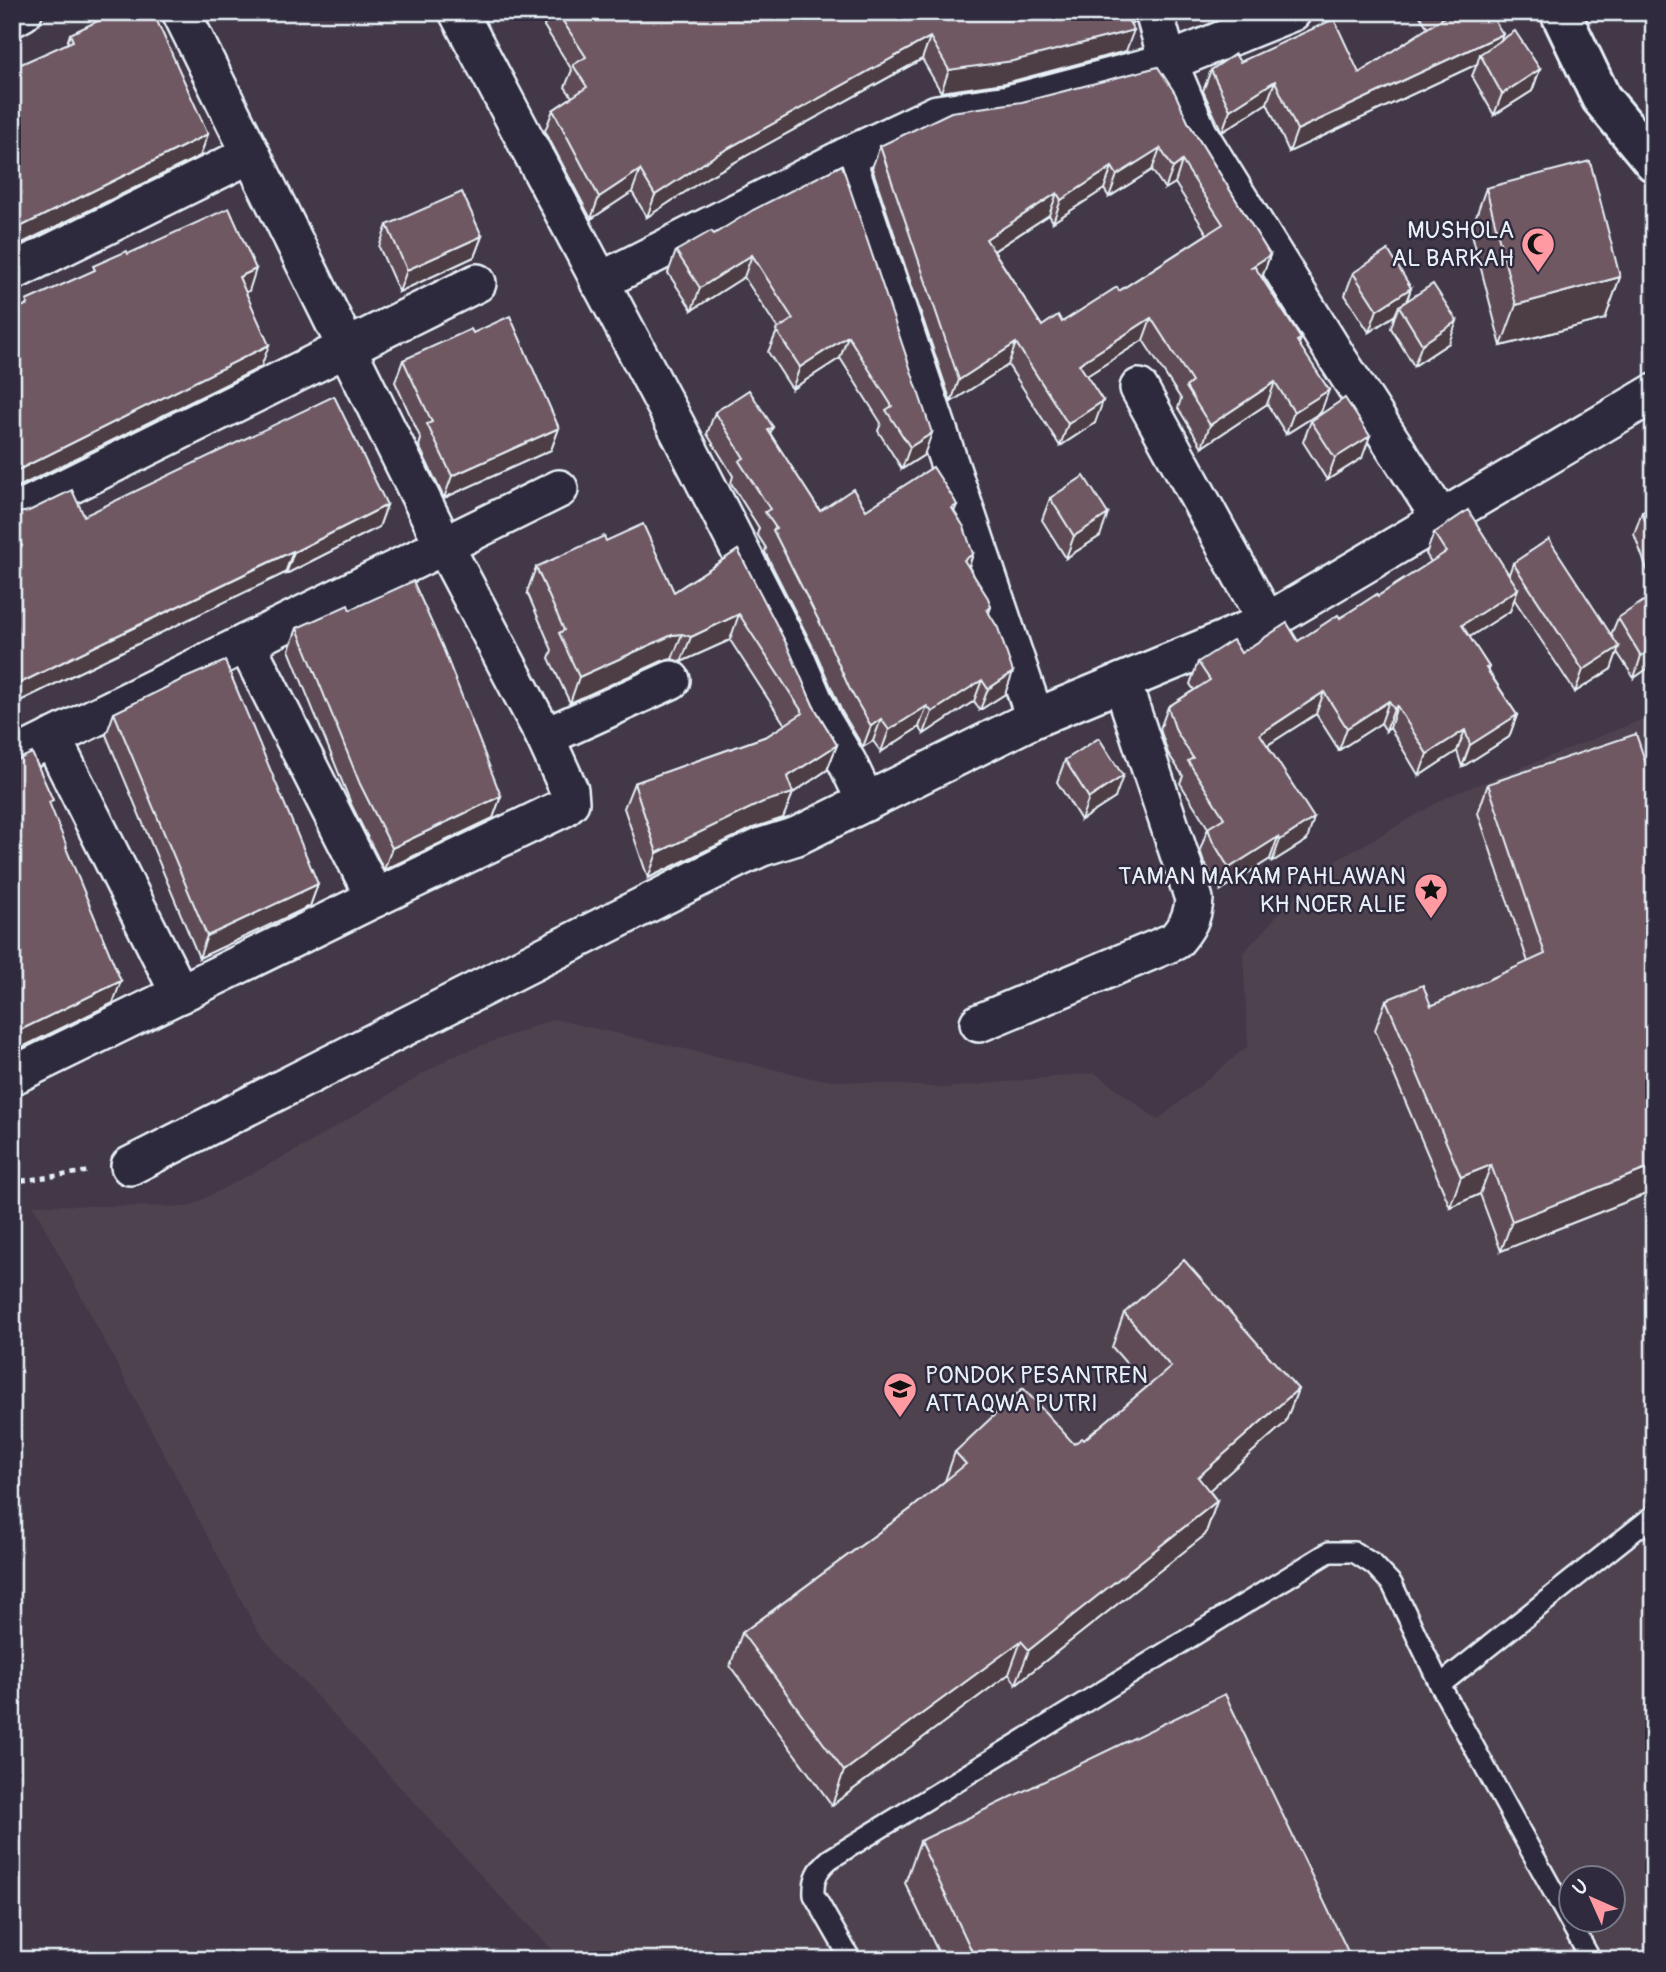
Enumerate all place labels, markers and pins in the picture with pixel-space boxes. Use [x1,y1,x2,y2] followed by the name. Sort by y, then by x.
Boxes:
[1391,216,1514,273] place label: MUSHOLA AL BARKAH
[1519,225,1557,274] mosque icon: MUSHOLA AL BARKAH
[1118,862,1406,919] place label: TAMAN MAKAM PAHLAWAN KH NOER ALIE
[1412,871,1450,920] place icon: TAMAN MAKAM PAHLAWAN KH NOER ALIE
[925,1361,1148,1418] place label: PONDOK PESANTREN ATTAQWA PUTRI
[881,1370,919,1419] school or university icon: PONDOK PESANTREN ATTAQWA PUTRI

